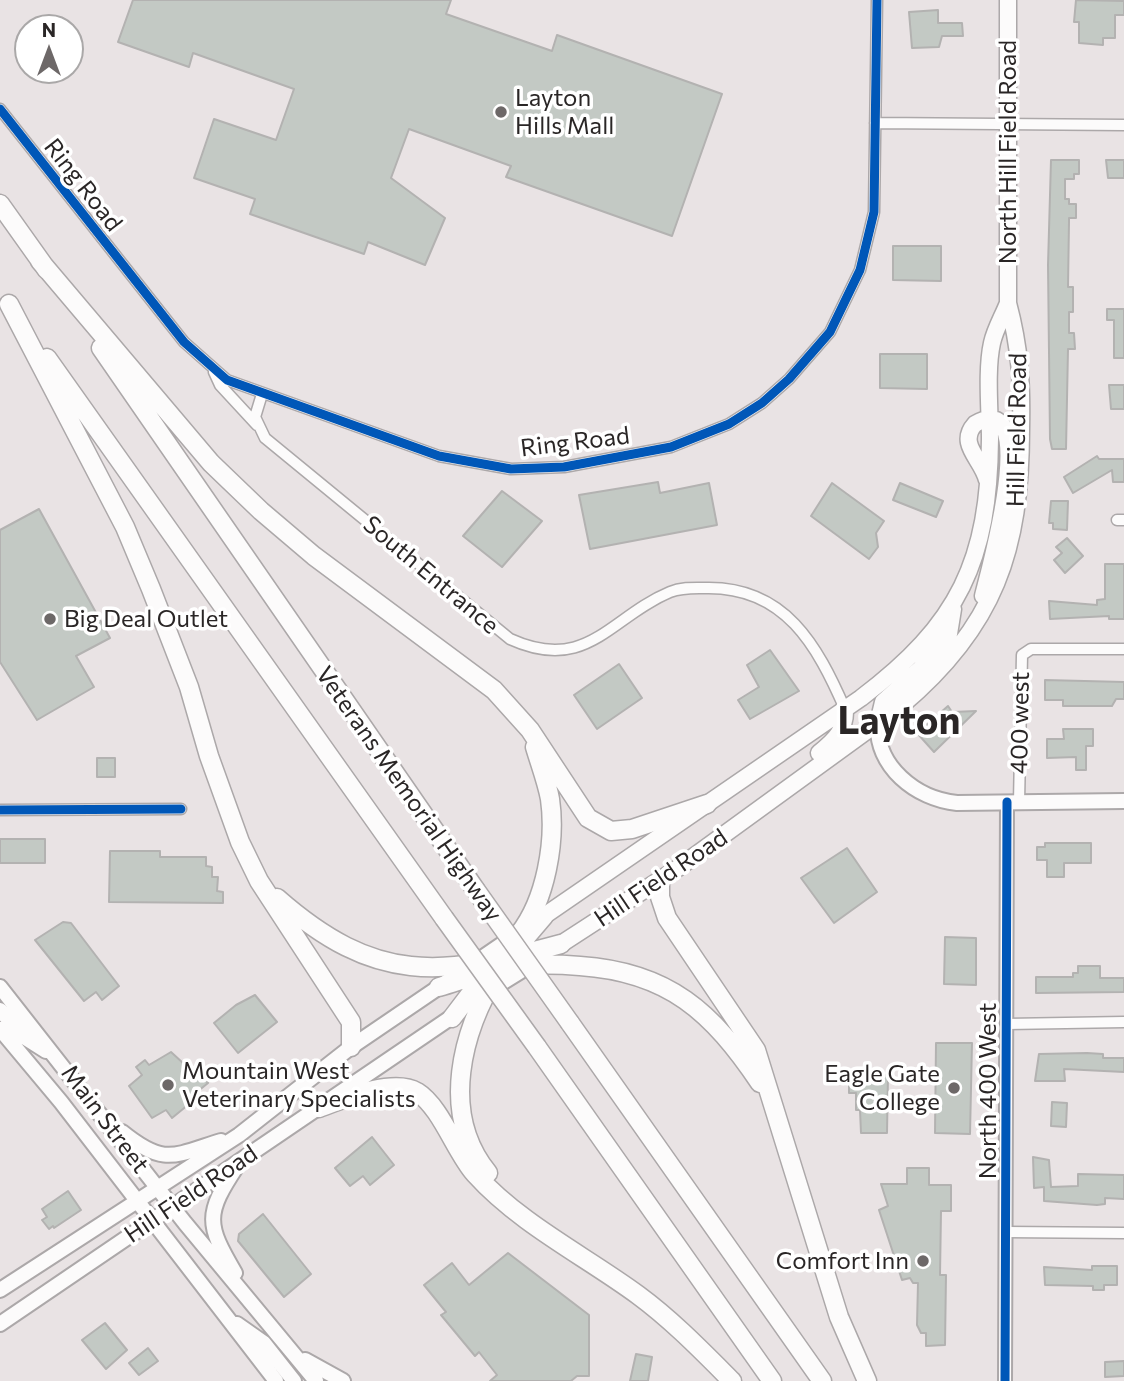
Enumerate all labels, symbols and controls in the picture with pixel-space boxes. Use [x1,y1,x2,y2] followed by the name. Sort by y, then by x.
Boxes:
[14,14,84,84] north arrow
[42,18,56,41] text: N
[994,40,1022,264] street label: North Hill Field Road
[515,84,614,140] place label: Layton Hills Mall
[493,104,509,120] marker: Layton Hills Mall
[38,133,128,237] street label: Ring Road
[1001,353,1033,507] street label: Hill Field Road
[519,421,631,463] street label: Ring Road
[357,510,505,640] street label: South Entrance
[64,605,228,633] place label: Big Deal Outlet
[42,611,58,627] marker: Big Deal Outlet
[310,661,508,927] street label: Veterans Memorial Highway
[1005,672,1035,774] street label: 400 west
[837,698,961,744] district label: Layton
[589,823,733,933] street label: Hill Field Road
[974,1003,1002,1179] street label: North 400 West
[182,1057,416,1113] place label: Mountain West Veterinary Specialists
[55,1059,155,1179] street label: Main Street
[824,1060,940,1116] place label: Eagle Gate College
[160,1077,176,1093] marker: Mountain West Veterinary Specialists
[946,1080,962,1096] marker: Eagle Gate College
[119,1139,263,1249] street label: Hill Field Road
[776,1247,909,1275] place label: Comfort Inn
[915,1253,931,1269] marker: Comfort Inn

